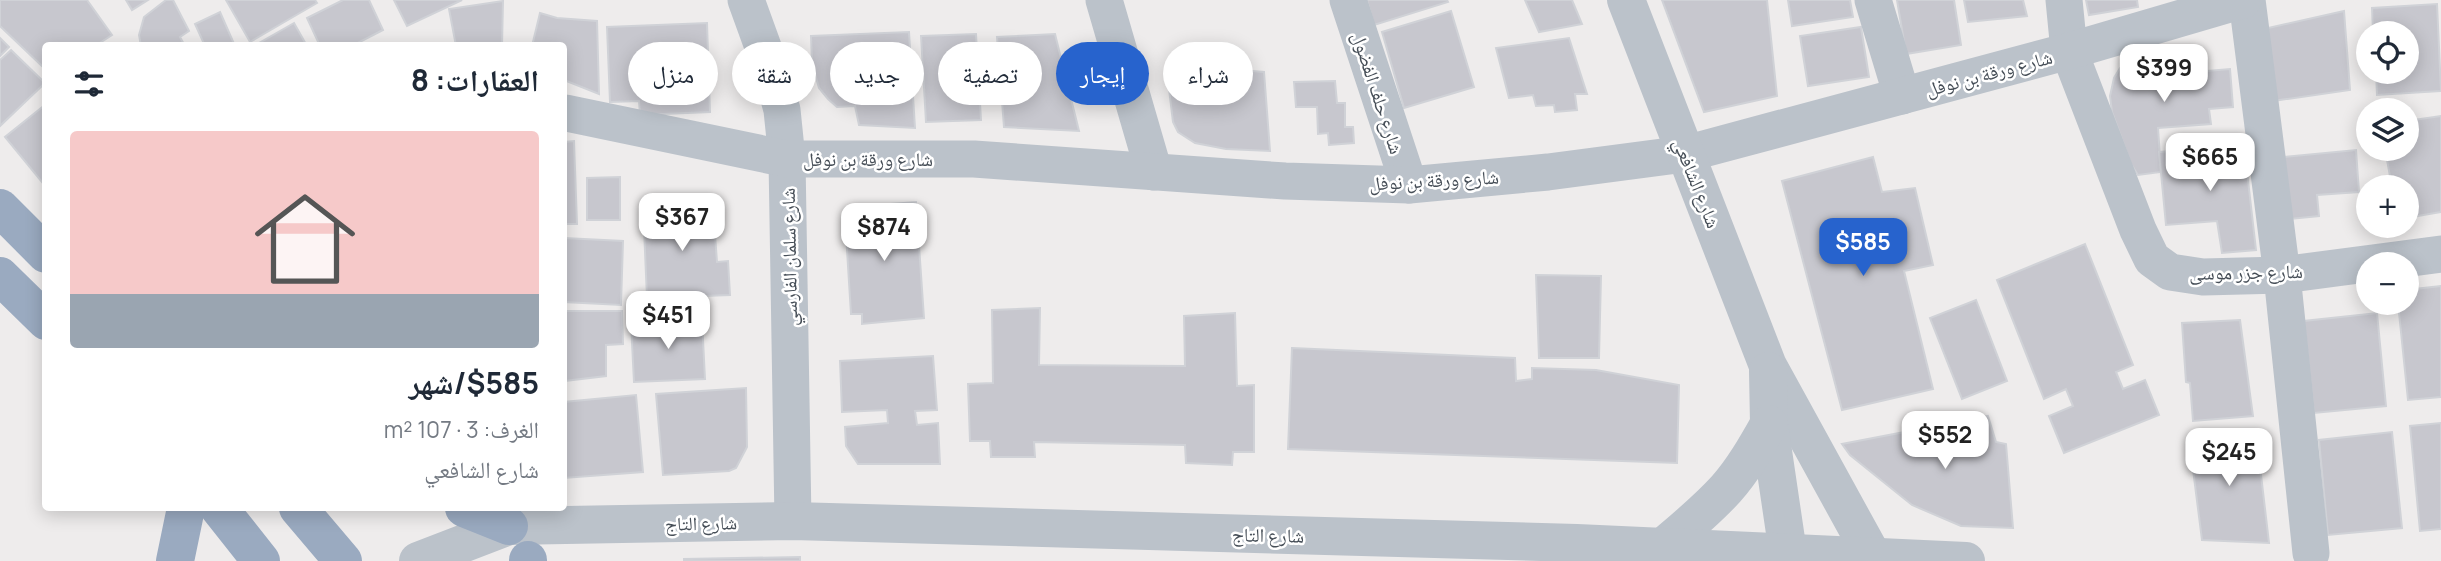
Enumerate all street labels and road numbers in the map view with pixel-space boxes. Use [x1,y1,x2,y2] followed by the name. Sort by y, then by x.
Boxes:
[1346,29,1410,157] street label: شارع حلف الفضول
[1923,44,2055,102] street label: شارع ورقة بن نوفل
[1665,134,1727,233] street label: شارع الشافعي
[803,146,933,172] street label: شارع ورقة بن نوفل
[1368,164,1500,196] street label: شارع ورقة بن نوفل
[775,188,806,326] street label: شارع سلمان الفارسي
[2189,258,2303,286] street label: شارع جزر موسى
[665,509,737,537] street label: شارع التاج
[1232,521,1304,549] street label: شارع التاج

